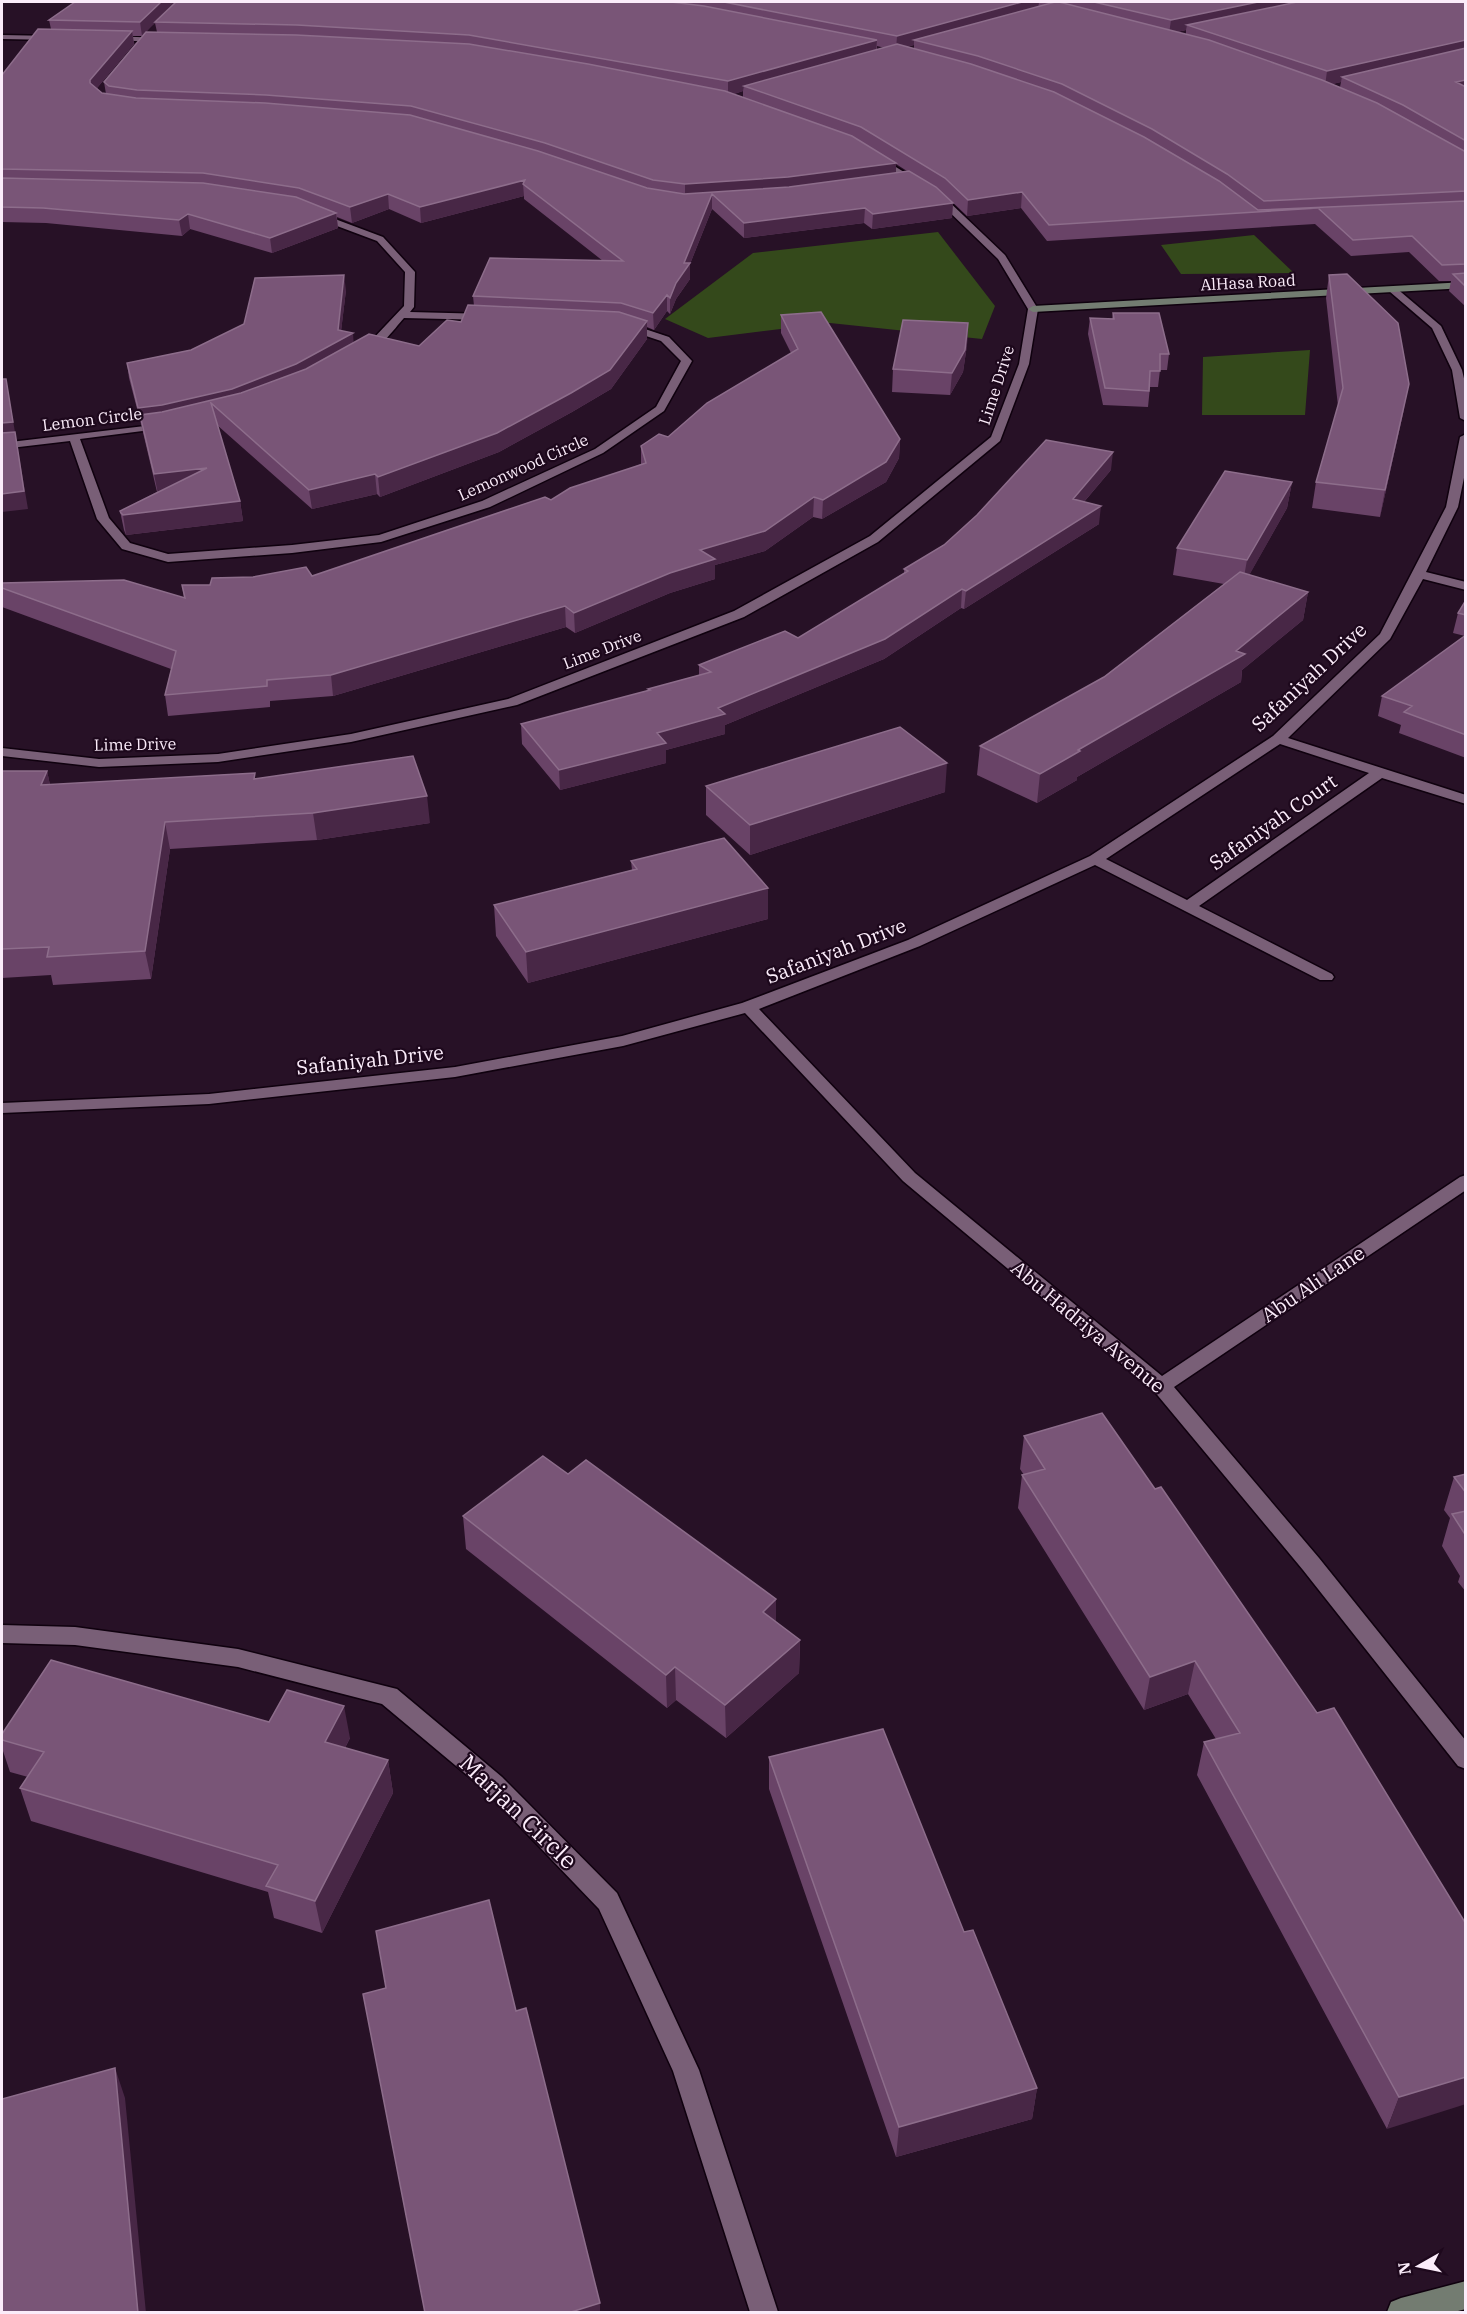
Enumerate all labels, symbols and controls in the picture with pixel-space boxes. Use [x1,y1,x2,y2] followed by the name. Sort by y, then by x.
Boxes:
[1200,270,1296,294] street label: AlHasa Road
[974,343,1018,427] street label: Lime Drive
[41,403,143,435] street label: Lemon Circle
[455,429,591,505] street label: Lemonwood Circle
[1245,616,1372,737] street label: Safaniyah Drive
[560,625,644,673] street label: Lime Drive
[94,733,176,755] street label: Lime Drive
[1203,767,1342,876] street label: Safaniyah Court
[762,911,910,990] street label: Safaniyah Drive
[295,1038,445,1081] street label: Safaniyah Drive
[1256,1239,1370,1328] street label: Abu Ali Lane
[1006,1254,1171,1399] street label: Abu Hadriya Avenue
[453,1747,585,1876] street label: Marjan Circle
[1389,2236,1449,2296] north arrow
[1393,2261,1415,2276] text: N

